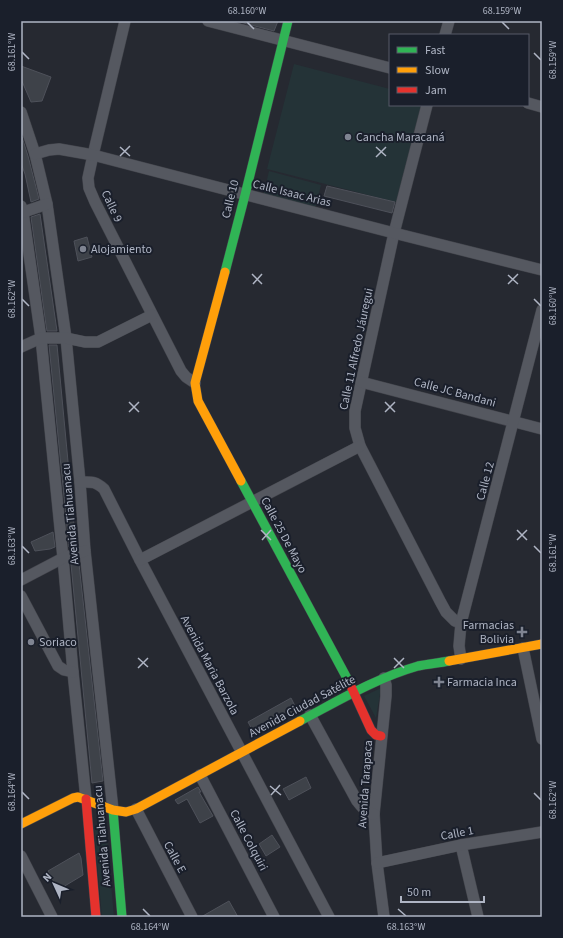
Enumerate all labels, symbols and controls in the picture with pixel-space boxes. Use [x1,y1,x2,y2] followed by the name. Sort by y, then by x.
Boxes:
[228,4,266,18] text: 68.160°W
[483,4,521,18] text: 68.159°W
[5,33,19,71] text: 68.161°W
[389,34,529,106] legend
[546,41,560,79] text: 68.159°W
[425,42,445,59] text: Fast
[425,62,450,79] text: Slow
[425,82,447,99] text: Jam
[356,129,445,146] place label: Cancha Maracaná
[343,132,353,142] marker: Cancha Maracaná
[251,176,333,211] street label: Calle Isaac Arias
[217,178,243,220] street label: Calle 10
[97,188,126,225] street label: Calle 9
[91,241,152,258] place label: Alojamiento
[78,244,88,254] marker: Alojamiento
[5,280,19,318] text: 68.162°W
[335,287,378,412] street label: Calle 11 Alfredo Jáuregui
[546,287,560,325] text: 68.160°W
[412,373,498,412] street label: Calle JC Bandani
[472,460,499,502] street label: Calle 12
[58,463,83,565] street label: Avenida Tiahuanacu
[256,494,311,576] street label: Calle 25 De Mayo
[5,527,19,565] text: 68.163°W
[546,534,560,572] text: 68.161°W
[176,612,243,718] street label: Avenida Maria Barzola
[463,617,514,648] place label: Farmacias Bolivia
[517,627,527,637] marker: Farmacias Bolivia
[39,634,77,651] place label: Soriaco
[26,637,36,647] marker: Soriaco
[246,671,359,742] street label: Avenida Ciudad Satélite
[447,674,517,691] place label: Farmacia Inca
[434,677,444,687] marker: Farmacia Inca
[354,740,377,829] street label: Avenida Tarapaca
[5,773,19,811] text: 68.164°W
[546,781,560,819] text: 68.162°W
[90,785,115,887] street label: Avenida Tiahuanacu
[225,807,272,874] street label: Calle Colquiri
[439,822,475,845] street label: Calle 1
[159,838,190,876] street label: Calle E
[34,864,74,904] north arrow
[39,870,55,885] text: N
[401,878,484,904] scale bar
[407,884,431,901] text: 50 m
[131,920,169,934] text: 68.164°W
[387,920,425,934] text: 68.163°W

